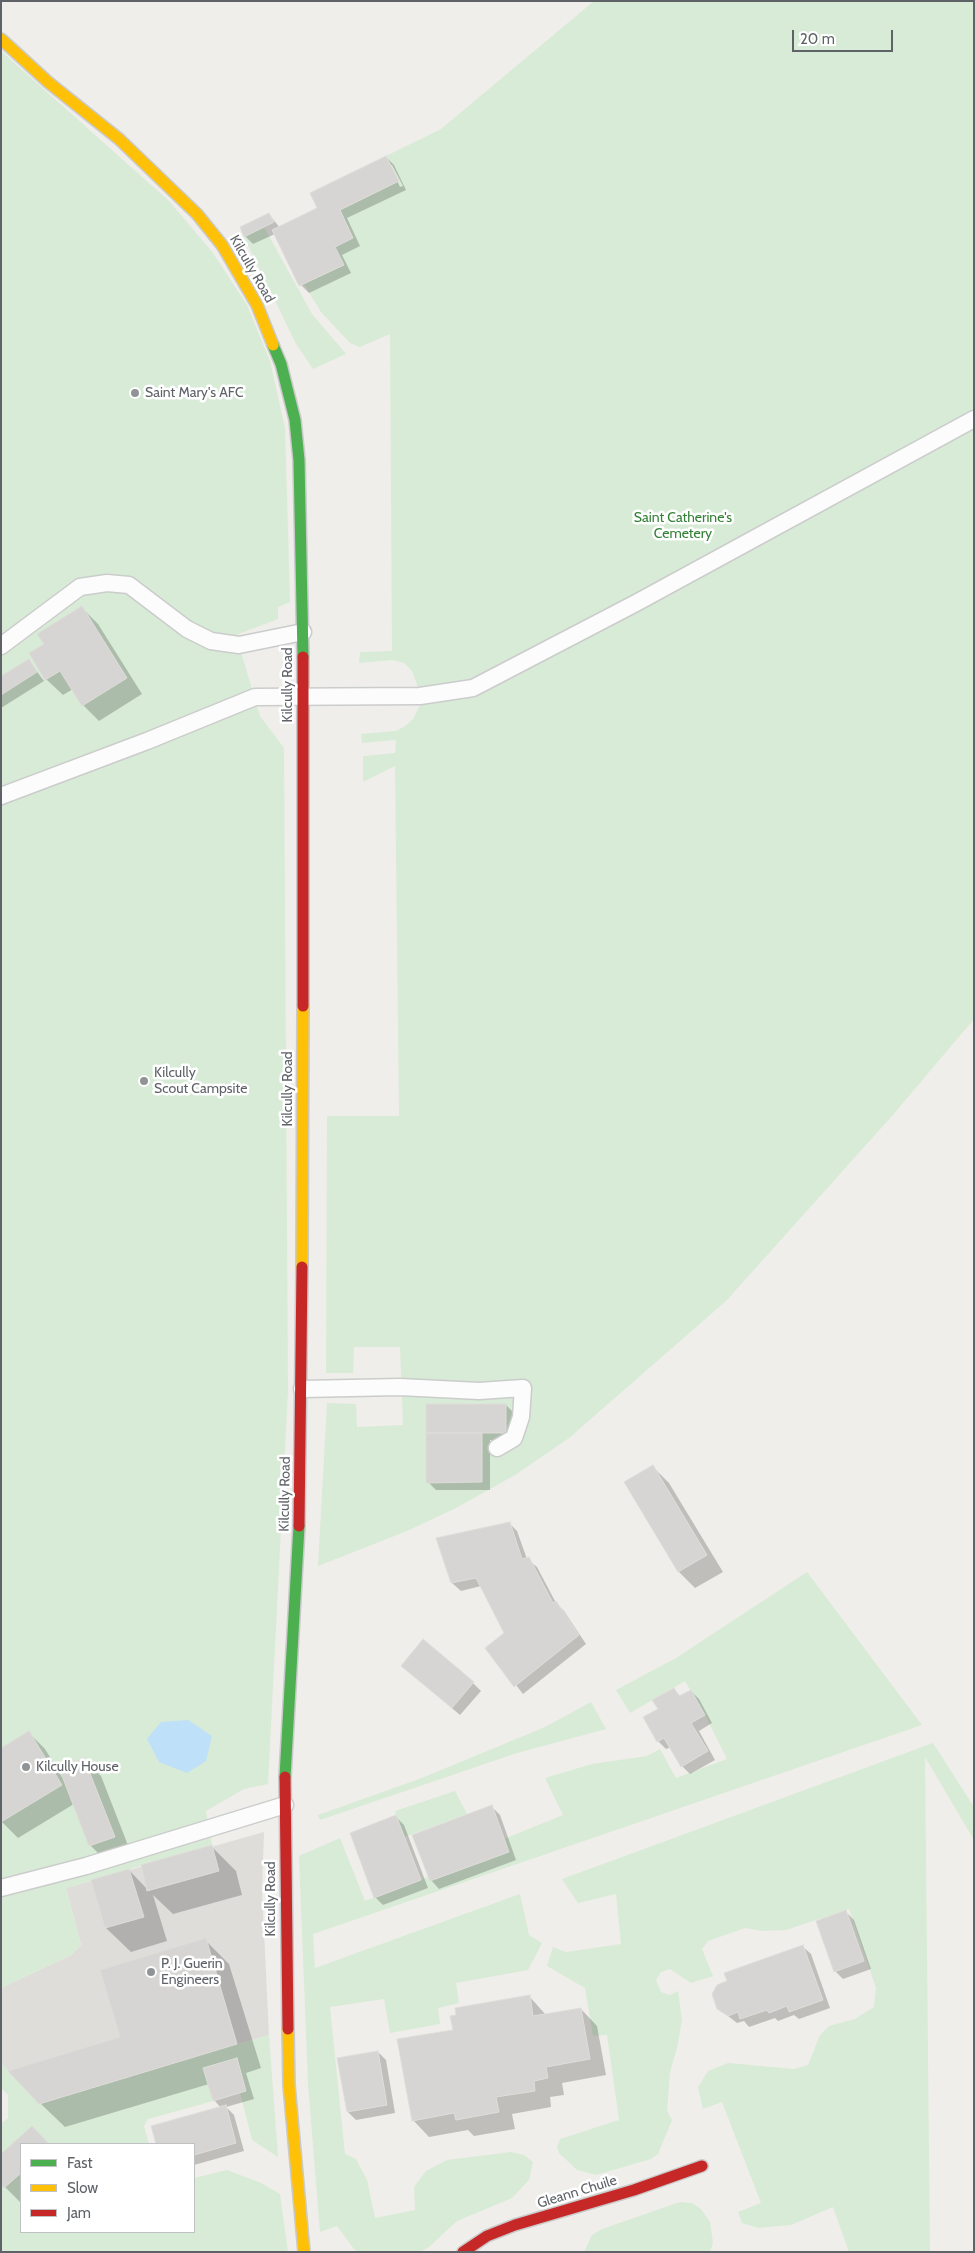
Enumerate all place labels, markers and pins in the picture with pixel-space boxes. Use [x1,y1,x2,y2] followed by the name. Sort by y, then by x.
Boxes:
[145,385,244,401] place label: Saint Mary's AFC
[129,387,141,399] marker: Saint Mary's AFC
[154,1065,247,1098] place label: Kilcully Scout Campsite
[138,1075,150,1087] marker: Kilcully Scout Campsite
[36,1759,119,1775] place label: Kilcully House
[20,1761,32,1773] marker: Kilcully House
[161,1956,223,1988] place label: P. J. Guerin Engineers
[145,1966,157,1978] marker: P. J. Guerin Engineers

